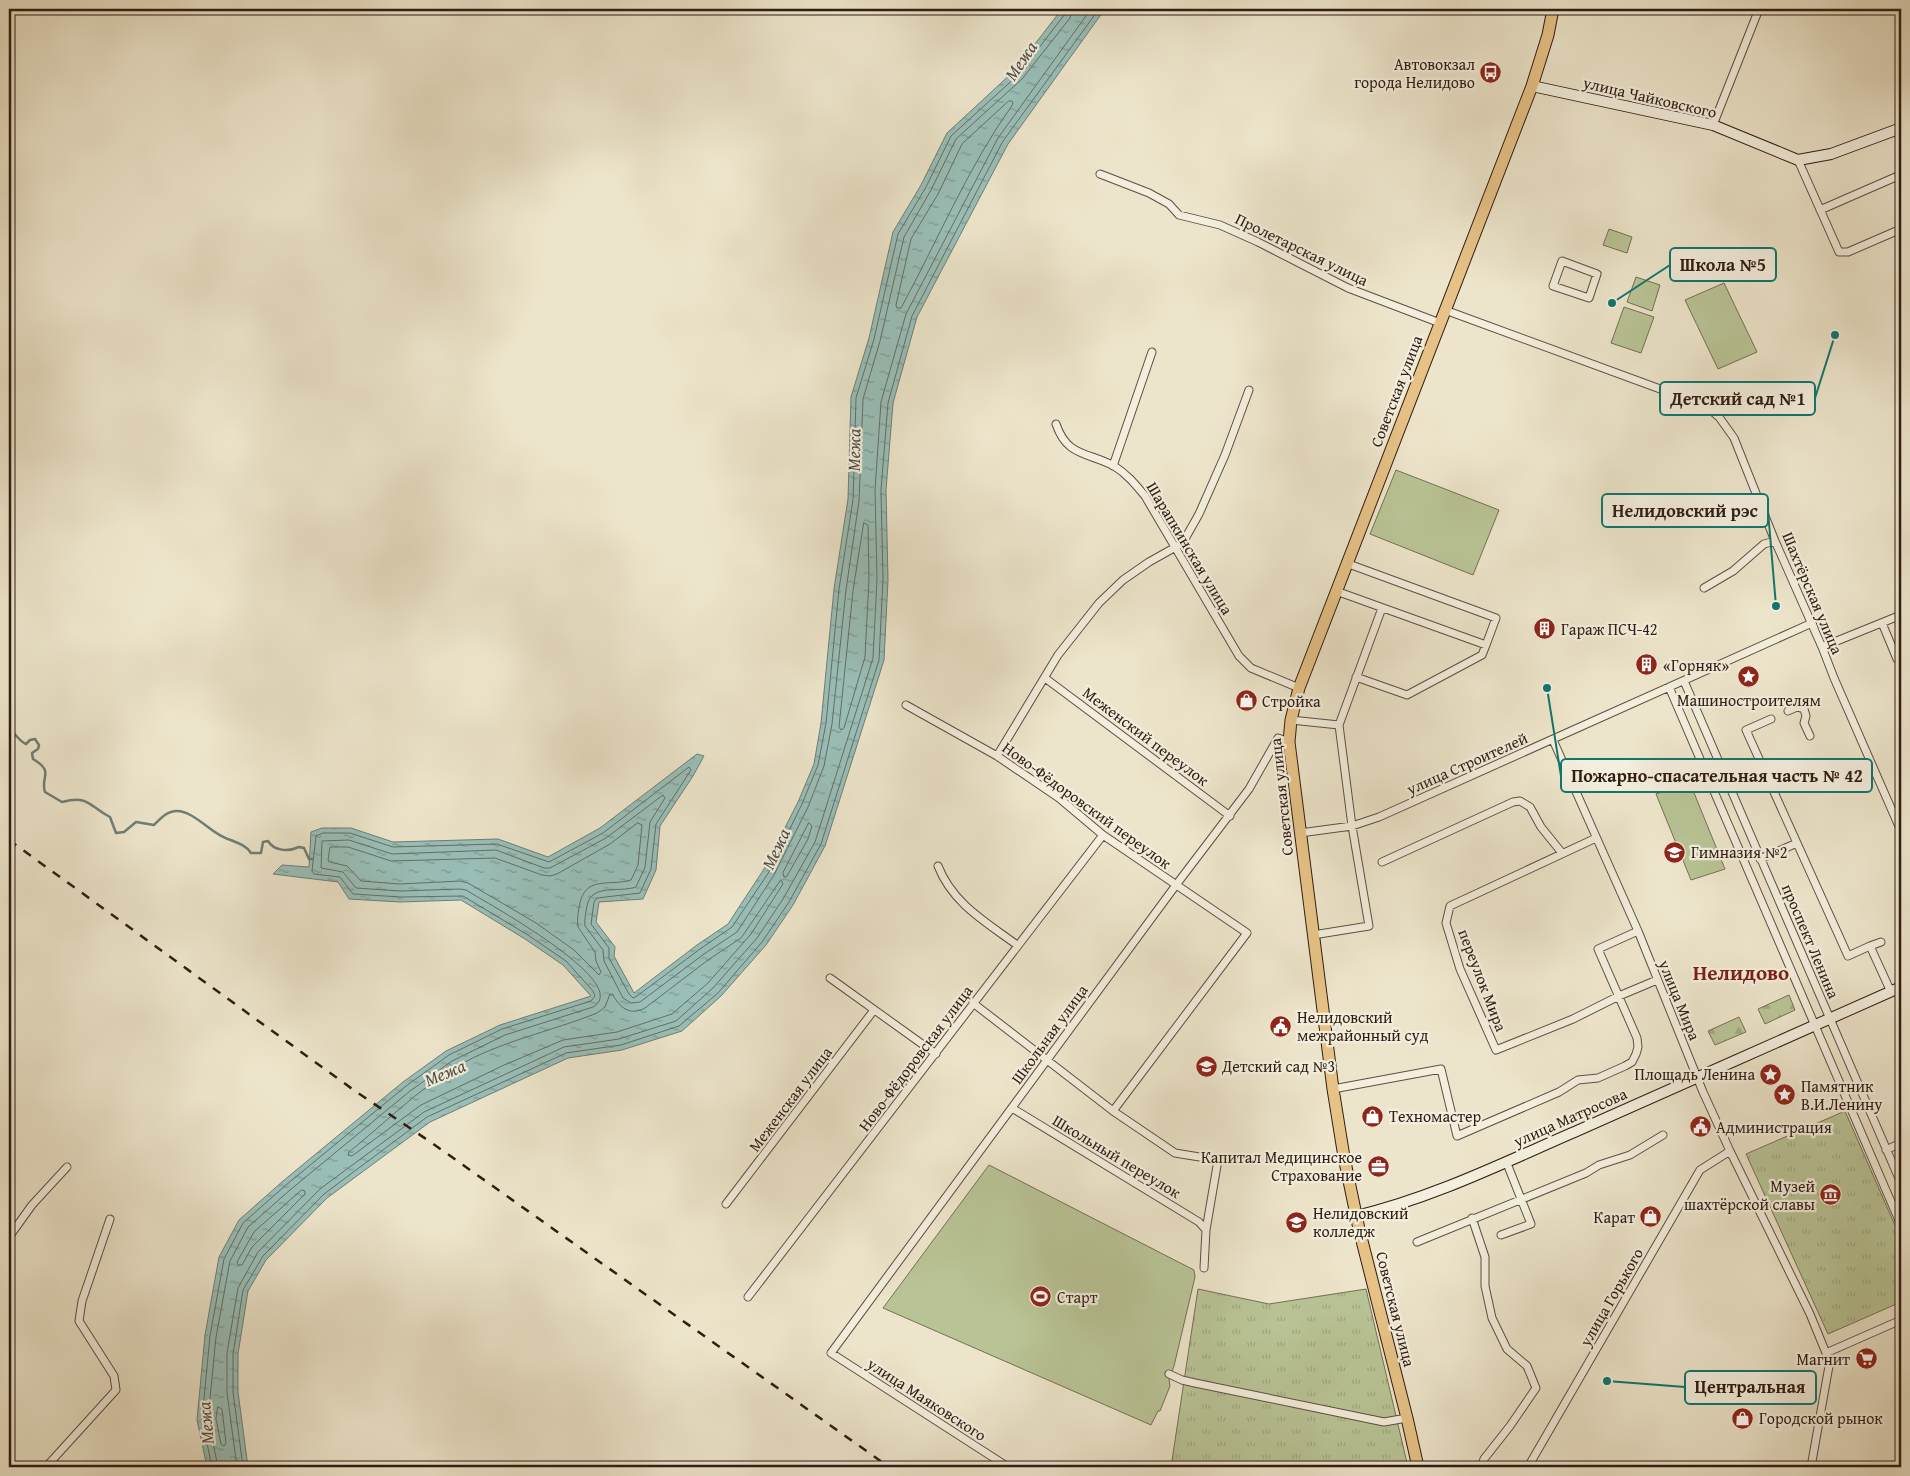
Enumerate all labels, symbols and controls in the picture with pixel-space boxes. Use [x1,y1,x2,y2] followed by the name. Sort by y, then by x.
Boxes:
[997,35,1044,86] water label: Межа
[1354,52,1475,94] place label: Автовокзал города Нелидово
[1479,61,1503,85] bus stop icon: Автовокзал города Нелидово
[1580,70,1719,124] street label: улица Чайковского
[1231,206,1373,292] street label: Пролетарская улица
[1670,248,1776,281] callout: Школа №5
[1680,251,1766,278] text: Школа №5
[1364,331,1428,450] street label: Советская улица
[1660,382,1815,415] callout: Детский сад №1
[1669,385,1806,412] text: Детский сад №1
[840,428,867,472] water label: Межа
[1141,477,1239,619] street label: Шарапкинская улица
[1602,494,1768,527] callout: Нелидовский рэс
[1612,497,1758,524] text: Нелидовский рэс
[1776,528,1850,658] street label: Шахтёрская улица
[1533,617,1557,641] building icon: Гараж ПСЧ-42
[1561,617,1658,641] place label: Гараж ПСЧ-42
[1635,653,1659,677] building icon: «Горняк»
[1663,653,1729,677] place label: «Горняк»
[1737,664,1761,688] place icon: Машиностроителям
[1078,680,1215,792] street label: Меженский переулок
[1677,688,1821,712] place label: Машиностроителям
[1234,689,1258,713] shop icon: Стройка
[1262,689,1321,713] place label: Стройка
[1402,725,1532,801] street label: улица Строителей
[998,735,1177,875] street label: Ново-Фёдоровский переулок
[1263,737,1299,857] street label: Советская улица
[1561,759,1872,792] callout: Пожарно-спасательная часть № 42
[1571,762,1863,789] text: Пожарно-спасательная часть № 42
[754,823,797,874] water label: Межа
[1663,840,1687,864] school or university icon: Гимназия №2
[1691,840,1788,864] place label: Гимназия №2
[1776,880,1846,1002] street label: проспект Ленина
[1452,925,1514,1035] street label: переулок Мира
[1653,955,1707,1044] street label: улица Мира
[1693,957,1789,988] district label: Нелидово
[1005,979,1094,1089] street label: Школьная улица
[852,980,978,1136] street label: Ново-Фёдоровская улица
[1297,1005,1429,1047] place label: Нелидовский межрайонный суд
[1269,1014,1293,1038] public building icon: Нелидовский межрайонный суд
[742,1041,838,1157] street label: Меженская улица
[420,1052,470,1093] water label: Межа
[1194,1054,1218,1078] school or university icon: Детский сад №3
[1221,1054,1335,1078] place label: Детский сад №3
[1635,1062,1755,1086] place label: Площадь Ленина
[1759,1062,1783,1086] place icon: Площадь Ленина
[1801,1074,1883,1116] place label: Памятник В.И.Ленину
[1508,1081,1631,1153] street label: улица Матросова
[1773,1083,1797,1107] place icon: Памятник В.И.Ленину
[1361,1104,1385,1128] shop icon: Техномастер
[1389,1104,1481,1128] place label: Техномастер
[1048,1108,1186,1204] street label: Школьный переулок
[1688,1115,1712,1139] public building icon: Администрация
[1716,1115,1832,1139] place label: Администрация
[1201,1145,1362,1187] place label: Капитал Медицинское Страхование
[1366,1154,1390,1178] office icon: Капитал Медицинское Страхование
[1684,1174,1815,1216] place label: Музей шахтёрской славы
[1819,1183,1843,1207] museum icon: Музей шахтёрской славы
[1313,1201,1409,1243] place label: Нелидовский колледж
[1594,1205,1635,1229] place label: Карат
[1639,1205,1663,1229] shop icon: Карат
[1285,1210,1309,1234] school or university icon: Нелидовский колледж
[1573,1243,1649,1352] street label: улица Горького
[1370,1249,1422,1369] street label: Советская улица
[1029,1285,1053,1309] sports icon: Старт
[1057,1285,1098,1309] place label: Старт
[1797,1347,1850,1371] place label: Магнит
[1854,1347,1878,1371] supermarket icon: Магнит
[862,1351,991,1447] street label: улица Маяковского
[1685,1371,1816,1404] callout: Центральная
[1694,1373,1806,1400] text: Центральная
[190,1400,221,1445] water label: Межа
[1731,1406,1755,1430] shop icon: Городской рынок
[1759,1406,1883,1430] place label: Городской рынок

